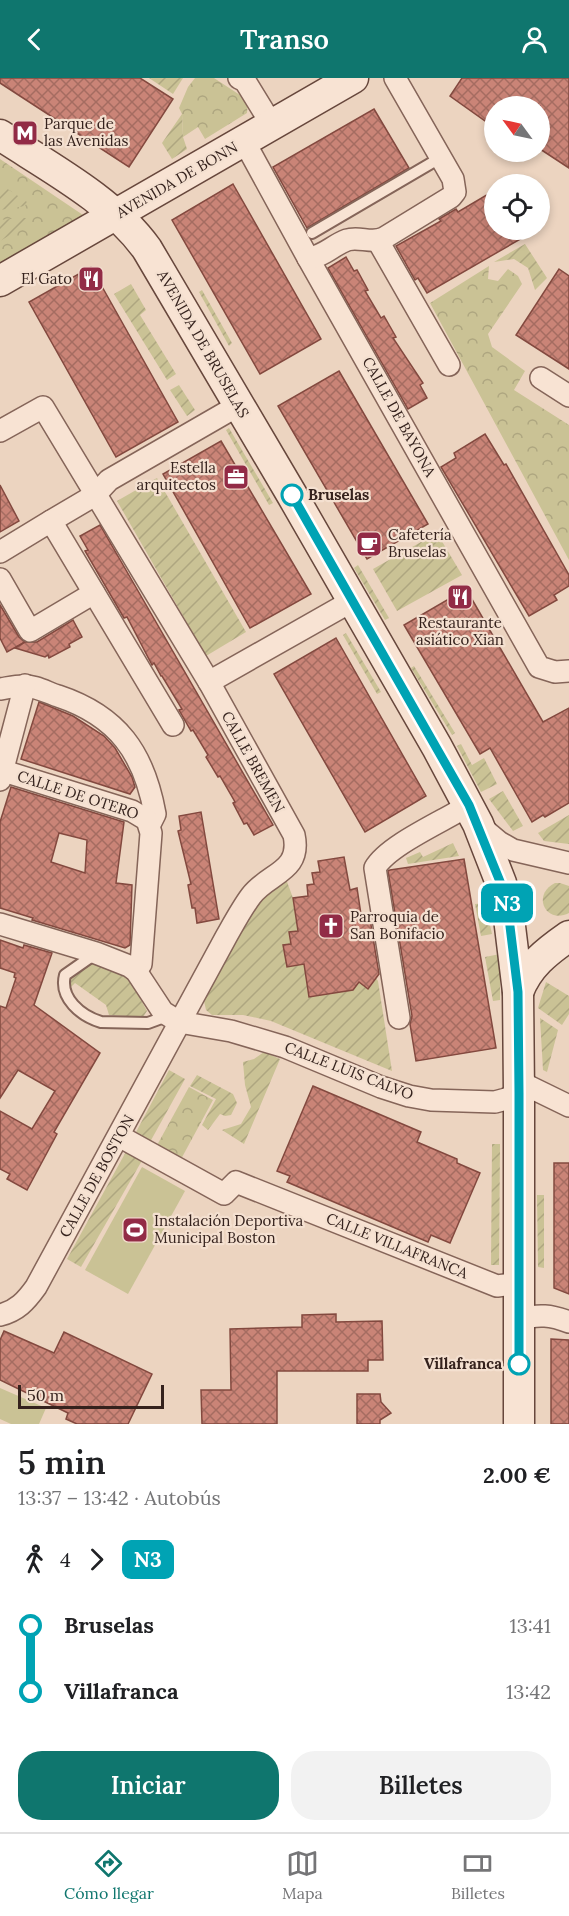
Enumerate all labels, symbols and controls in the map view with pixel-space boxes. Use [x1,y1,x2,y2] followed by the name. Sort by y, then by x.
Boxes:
[240,22,329,56] text: Transo
[18,23,51,56] icon: back
[518,23,551,56] icon: person
[484,96,550,162] north arrow
[484,96,550,240] map controls
[44,114,128,150] place label: Parque de las Avenidas
[10,118,40,148] metro station icon: Parque de las Avenidas
[112,137,241,223] street label: AVENIDA DE BONN
[484,174,550,240] button: locate
[76,264,106,294] restaurant icon: El Gato
[153,266,254,421] street label: AVENIDA DE BRUSELAS
[21,269,72,288] place label: El Gato
[359,353,441,481] street label: CALLE DE BAYONA
[137,458,216,494] place label: Estella arquitectos
[221,462,251,492] office icon: Estella arquitectos
[281,484,303,506] marker: Bruselas
[308,485,369,504] place label: Bruselas
[388,525,452,561] place label: Cafetería Bruselas
[354,529,384,559] cafe icon: Cafetería Bruselas
[445,582,475,612] restaurant icon: Restaurante asiático Xian
[416,613,504,649] place label: Restaurante asiático Xian
[218,708,289,816] street label: CALLE BREMEN
[15,766,141,823] street label: CALLE DE OTERO
[480,884,534,922] line badge: N3
[493,890,521,917] text: N3
[350,907,445,943] place label: Parroquia de San Bonifacio
[316,911,346,941] church icon: Parroquia de San Bonifacio
[282,1037,416,1104] street label: CALLE LUIS CALVO
[55,1111,138,1240] street label: CALLE DE BOSTON
[324,1208,471,1283] street label: CALLE VILLAFRANCA
[154,1211,303,1247] place label: Instalación Deportiva Municipal Boston
[120,1215,150,1245] sports icon: Instalación Deportiva Municipal Boston
[508,1353,530,1375] marker: Villafranca
[424,1354,502,1373] place label: Villafranca
[18,1382,164,1410] scale bar
[27,1385,64,1405] text: 50 m
[18,1441,106,1483] text: 5 min
[483,1461,551,1489] text: 2.00 €
[18,1485,221,1510] text: 13:37 – 13:42 · Autobús
[18,1543,51,1576] icon: walk
[80,1543,113,1576] icon: forward
[134,1546,162,1573] text: N3
[60,1547,71,1572] text: 4
[64,1611,154,1639] text: Bruselas
[509,1613,551,1638] text: 13:41
[64,1677,179,1705] text: Villafranca
[506,1679,551,1704] text: 13:42
[18,1751,279,1820] button: Iniciar
[291,1751,551,1820] button: Billetes
[64,1847,154,1903] tab: Cómo llegar
[282,1847,323,1903] tab: Mapa
[451,1847,505,1903] tab: Billetes

